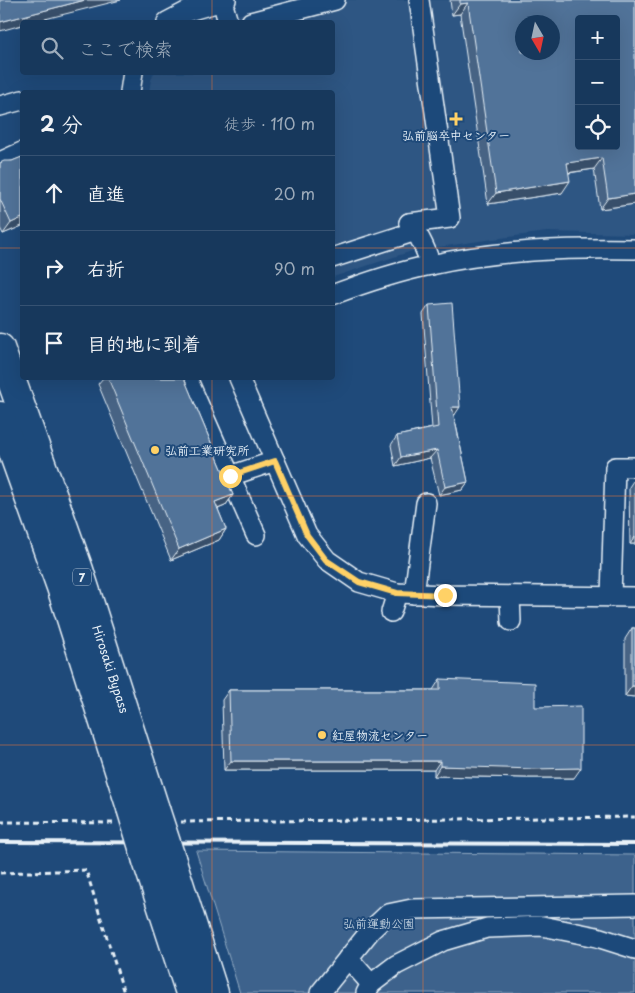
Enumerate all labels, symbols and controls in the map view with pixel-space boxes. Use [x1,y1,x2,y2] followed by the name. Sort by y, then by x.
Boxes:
[515,15,560,60] north arrow
[575,15,620,150] map controls
[575,15,620,60] button: +
[20,20,335,75] search box
[38,34,66,62] icon: search
[78,34,173,62] text: ここで検索
[575,60,620,105] button: −
[575,105,620,150] button: locate
[40,107,82,139] text: 2 分
[224,111,315,135] text: 徒歩 · 110 m
[449,112,463,126] marker: 弘前脳卒中センター
[402,126,510,144] place label: 弘前脳卒中センター
[40,179,68,207] icon: ahead
[87,179,125,207] text: 直進
[274,181,315,205] text: 20 m
[40,254,68,282] icon: right
[87,254,125,282] text: 右折
[274,256,315,280] text: 90 m
[40,329,68,357] icon: arrive
[87,329,201,357] text: 目的地に到着
[165,441,250,459] place label: 弘前工業研究所
[149,444,161,456] marker: 弘前工業研究所
[219,465,242,488] route start
[73,568,91,586] road number: 7
[434,584,457,607] route end
[88,623,134,716] street label: Hirosaki Bypass
[332,726,428,744] place label: 紅屋物流センター
[316,729,328,741] marker: 紅屋物流センター
[343,914,415,932] park label: 弘前運動公園

